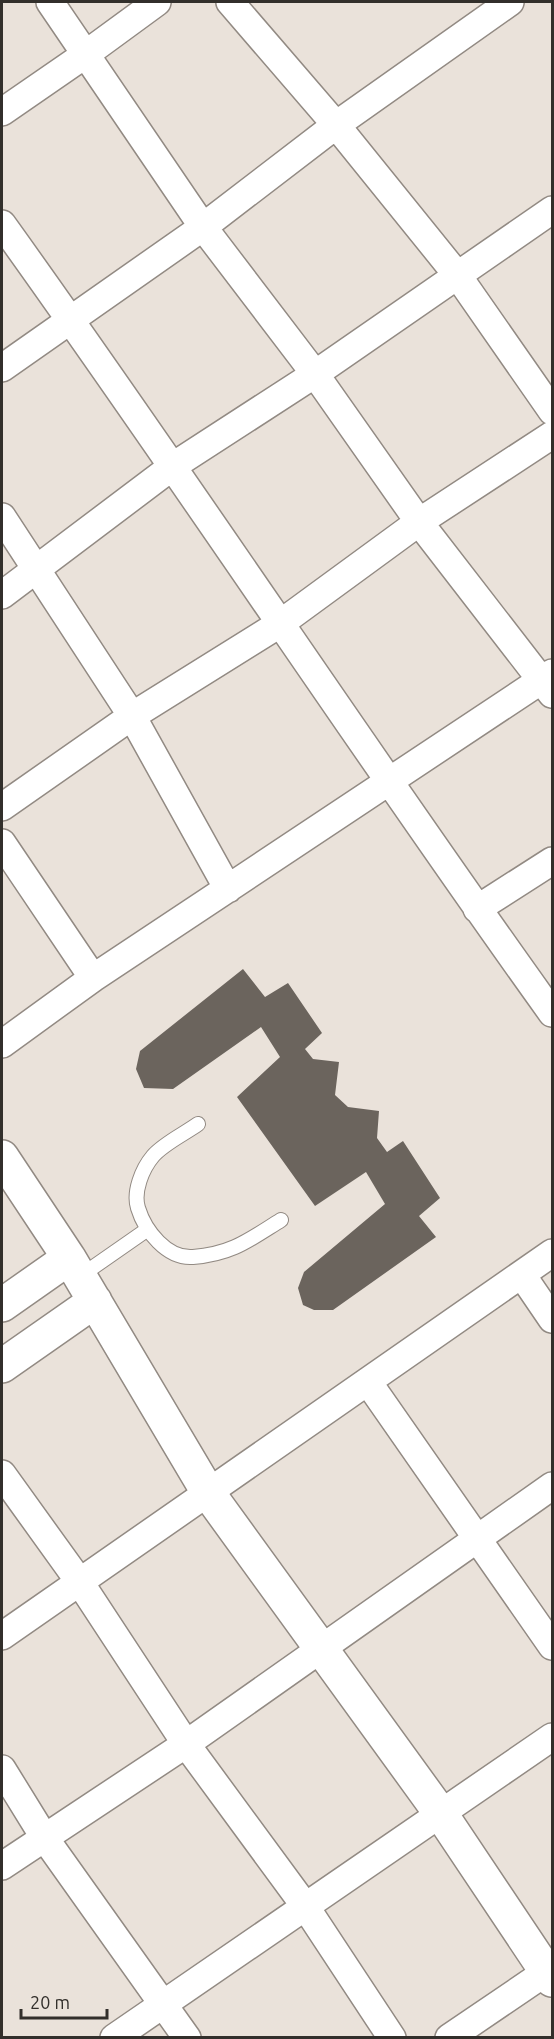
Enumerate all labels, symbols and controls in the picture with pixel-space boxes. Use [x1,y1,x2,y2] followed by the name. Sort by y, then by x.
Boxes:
[21,1982,106,2020] scale bar
[30,1992,70,2012] text: 20 m

